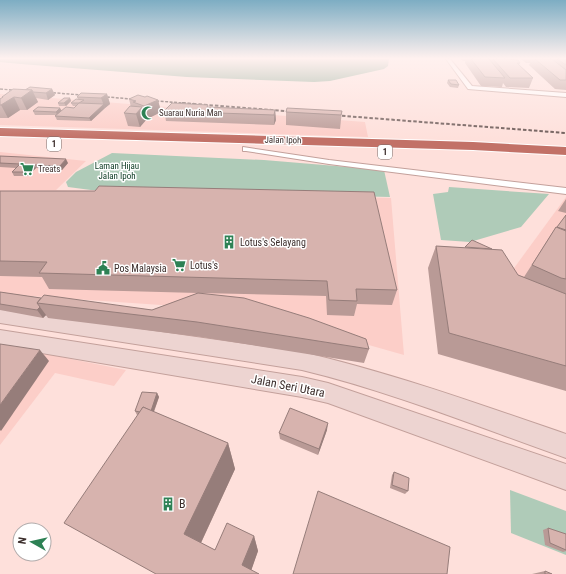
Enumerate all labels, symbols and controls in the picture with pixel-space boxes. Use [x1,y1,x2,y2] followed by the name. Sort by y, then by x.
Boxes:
[140,105,156,121] mosque icon: Suarau Nuria Man
[159,108,222,118] place label: Suarau Nuria Man
[264,135,302,145] street label: Jalan Ipoh
[47,137,61,151] road number: 1
[378,145,392,159] road number: 1
[19,161,35,177] supermarket icon: Treats
[95,161,139,181] park label: Laman Hijau Jalan Ipoh
[38,164,60,174] place label: Treats
[221,234,237,250] building icon: Lotus's Selayang
[240,237,306,248] place label: Lotus's Selayang
[171,257,187,273] supermarket icon: Lotus's
[95,260,111,276] public building icon: Pos Malaysia
[190,260,218,271] place label: Lotus's
[114,263,167,274] place label: Pos Malaysia
[250,372,326,400] street label: Jalan Seri Utara
[160,496,176,512] building icon: B
[179,497,186,511] place label: B
[12,522,52,562] north arrow
[16,536,30,545] text: N

